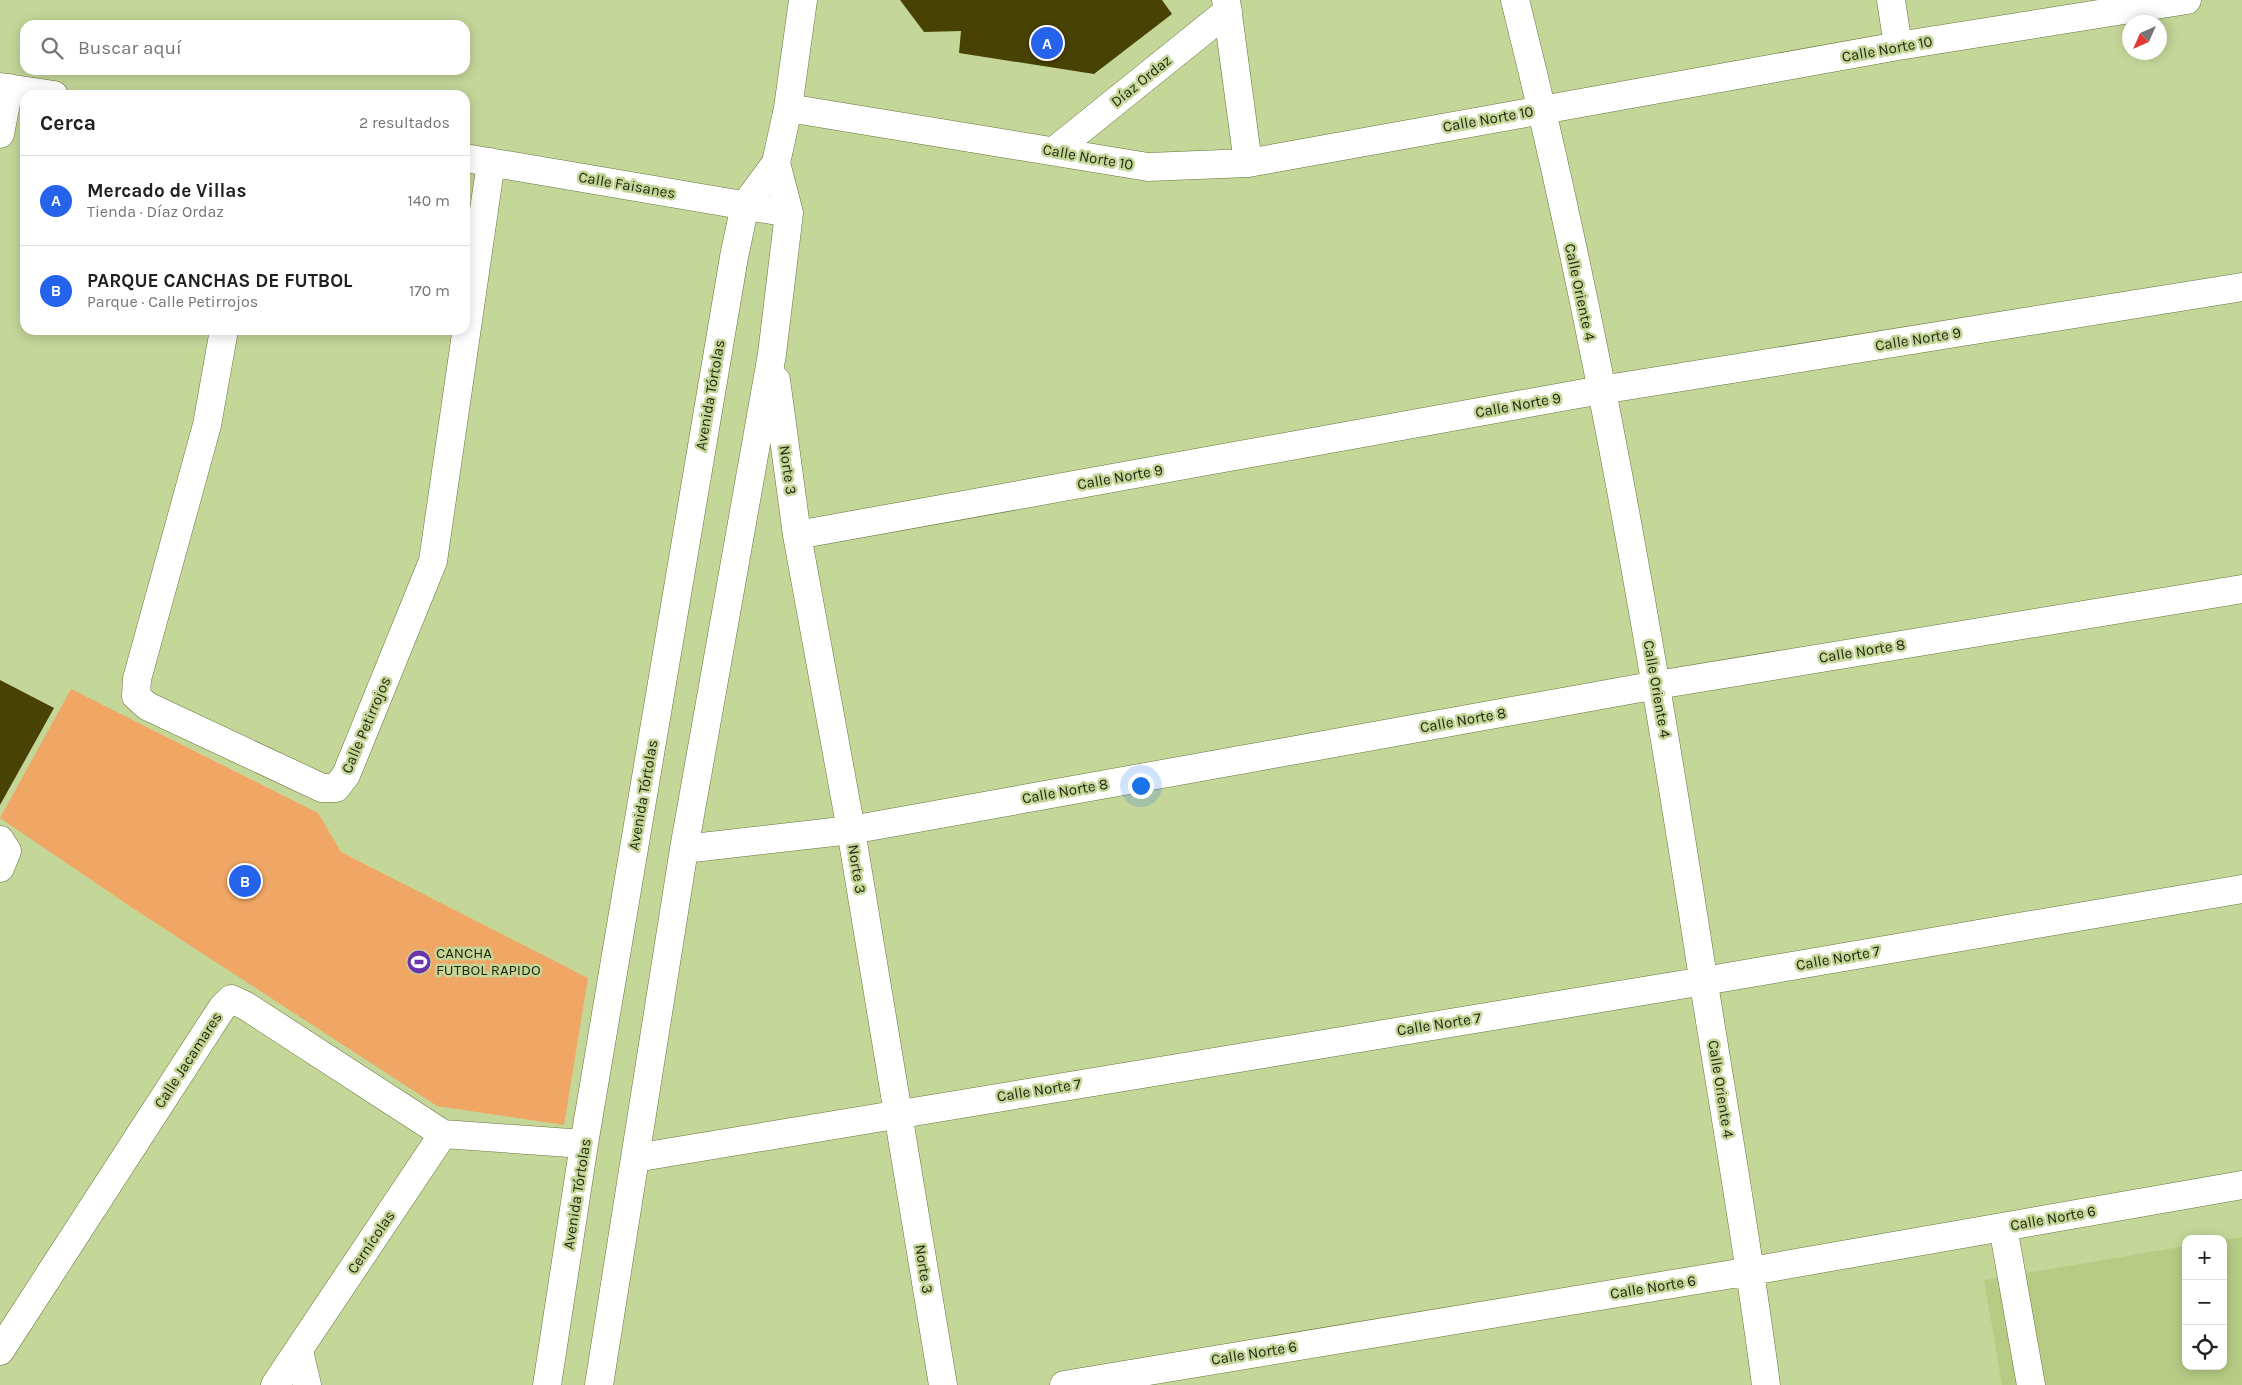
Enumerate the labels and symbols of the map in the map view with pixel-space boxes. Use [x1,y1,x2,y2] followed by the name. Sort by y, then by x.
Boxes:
[2122,15,2167,60] north arrow
[1031,24,1063,62] pin: A
[1840,32,1934,66] street label: Calle Norte 10
[1107,51,1175,111] street label: Díaz Ordaz
[1441,102,1535,136] street label: Calle Norte 10
[1041,140,1135,174] street label: Calle Norte 10
[577,168,677,202] street label: Calle Faisanes
[1561,242,1599,343] street label: Calle Oriente 4
[1874,323,1962,355] street label: Calle Norte 9
[691,338,729,452] street label: Avenida Tórtolas
[1474,389,1562,421] street label: Calle Norte 9
[776,444,800,496] street label: Norte 3
[1076,461,1164,493] street label: Calle Norte 9
[1818,635,1906,667] street label: Calle Norte 8
[1640,639,1675,740] street label: Calle Oriente 4
[338,674,394,776] street label: Calle Petirrojos
[1419,704,1507,736] street label: Calle Norte 8
[624,738,662,852] street label: Avenida Tórtolas
[1128,773,1154,799] your location
[1021,775,1109,807] street label: Calle Norte 8
[844,843,870,895] street label: Norte 3
[229,862,261,900] pin: B
[1795,942,1881,974] street label: Calle Norte 7
[436,944,541,979] place label: CANCHA FUTBOL RAPIDO
[406,949,432,975] sports icon: CANCHA FUTBOL RAPIDO
[1396,1008,1482,1040] street label: Calle Norte 7
[150,1009,226,1111] street label: Calle Jacamares
[1704,1039,1738,1140] street label: Calle Oriente 4
[996,1074,1082,1106] street label: Calle Norte 7
[559,1137,595,1251] street label: Avenida Tórtolas
[2009,1202,2097,1234] street label: Calle Norte 6
[343,1207,399,1277] street label: Cernícolas
[911,1243,937,1295] street label: Norte 3
[1609,1271,1697,1303] street label: Calle Norte 6
[1210,1337,1298,1369] street label: Calle Norte 6

